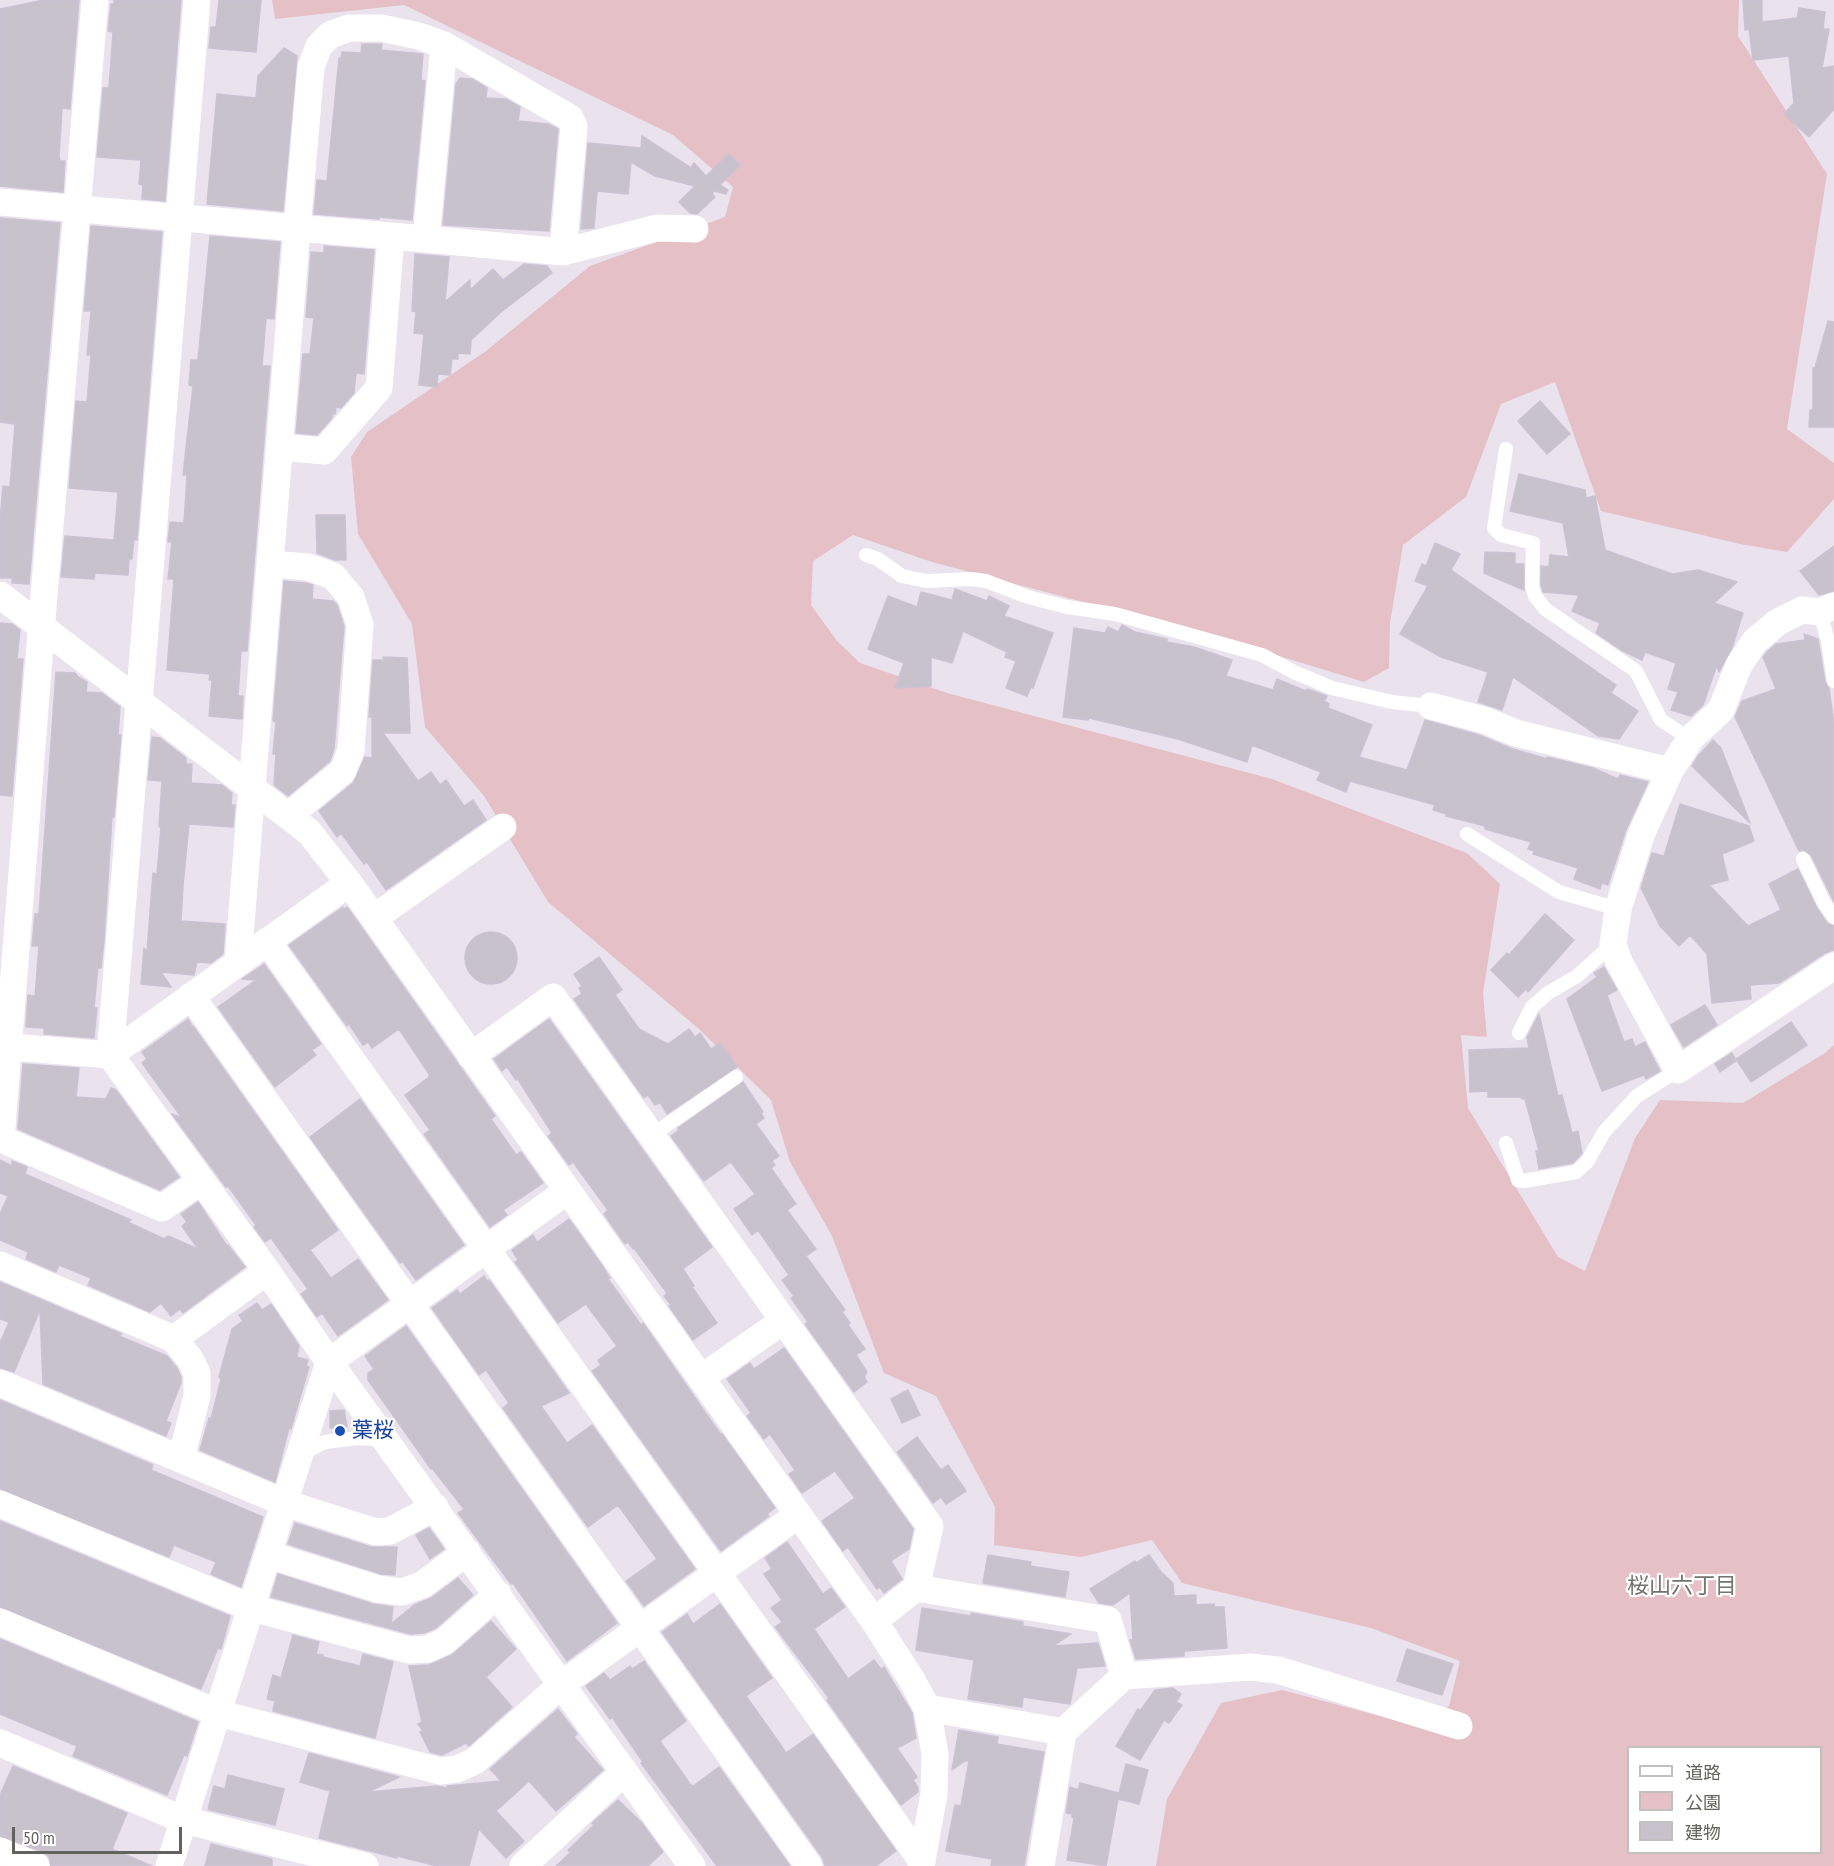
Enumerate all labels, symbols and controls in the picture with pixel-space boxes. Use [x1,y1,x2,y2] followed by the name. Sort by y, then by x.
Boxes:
[352,1418,394,1444] place label: 葉桜
[333,1424,347,1438] marker: 葉桜
[1627,1574,1737,1600] district label: 桜山六丁目
[1627,1746,1822,1854] legend
[1685,1761,1721,1784] text: 道路
[1685,1791,1721,1814] text: 公園
[15,1815,184,1853] scale bar
[1685,1821,1721,1844] text: 建物
[23,1826,55,1849] text: 50 m

